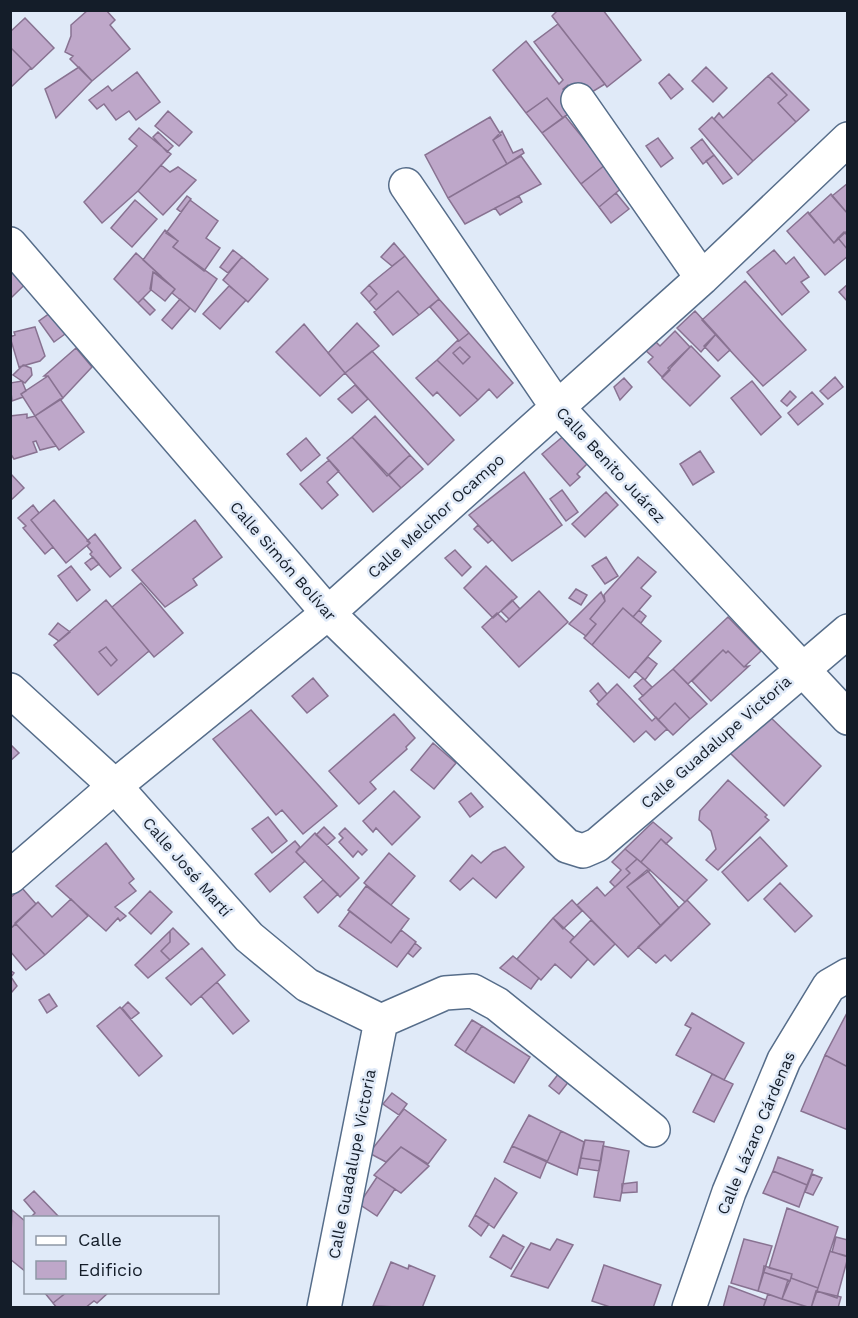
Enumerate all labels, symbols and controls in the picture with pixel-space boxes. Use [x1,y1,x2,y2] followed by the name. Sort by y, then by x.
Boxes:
[552,403,670,527] street label: Calle Benito Juárez
[364,450,508,582] street label: Calle Melchor Ocampo
[226,497,340,625] street label: Calle Simón Bolívar
[637,672,795,812] street label: Calle Guadalupe Victoria
[139,813,235,921] street label: Calle José Martí
[713,1049,799,1217] street label: Calle Lázaro Cárdenas
[324,1068,380,1260] street label: Calle Guadalupe Victoria
[24,1216,219,1294] legend
[78,1229,122,1250] text: Calle
[78,1259,143,1280] text: Edificio

